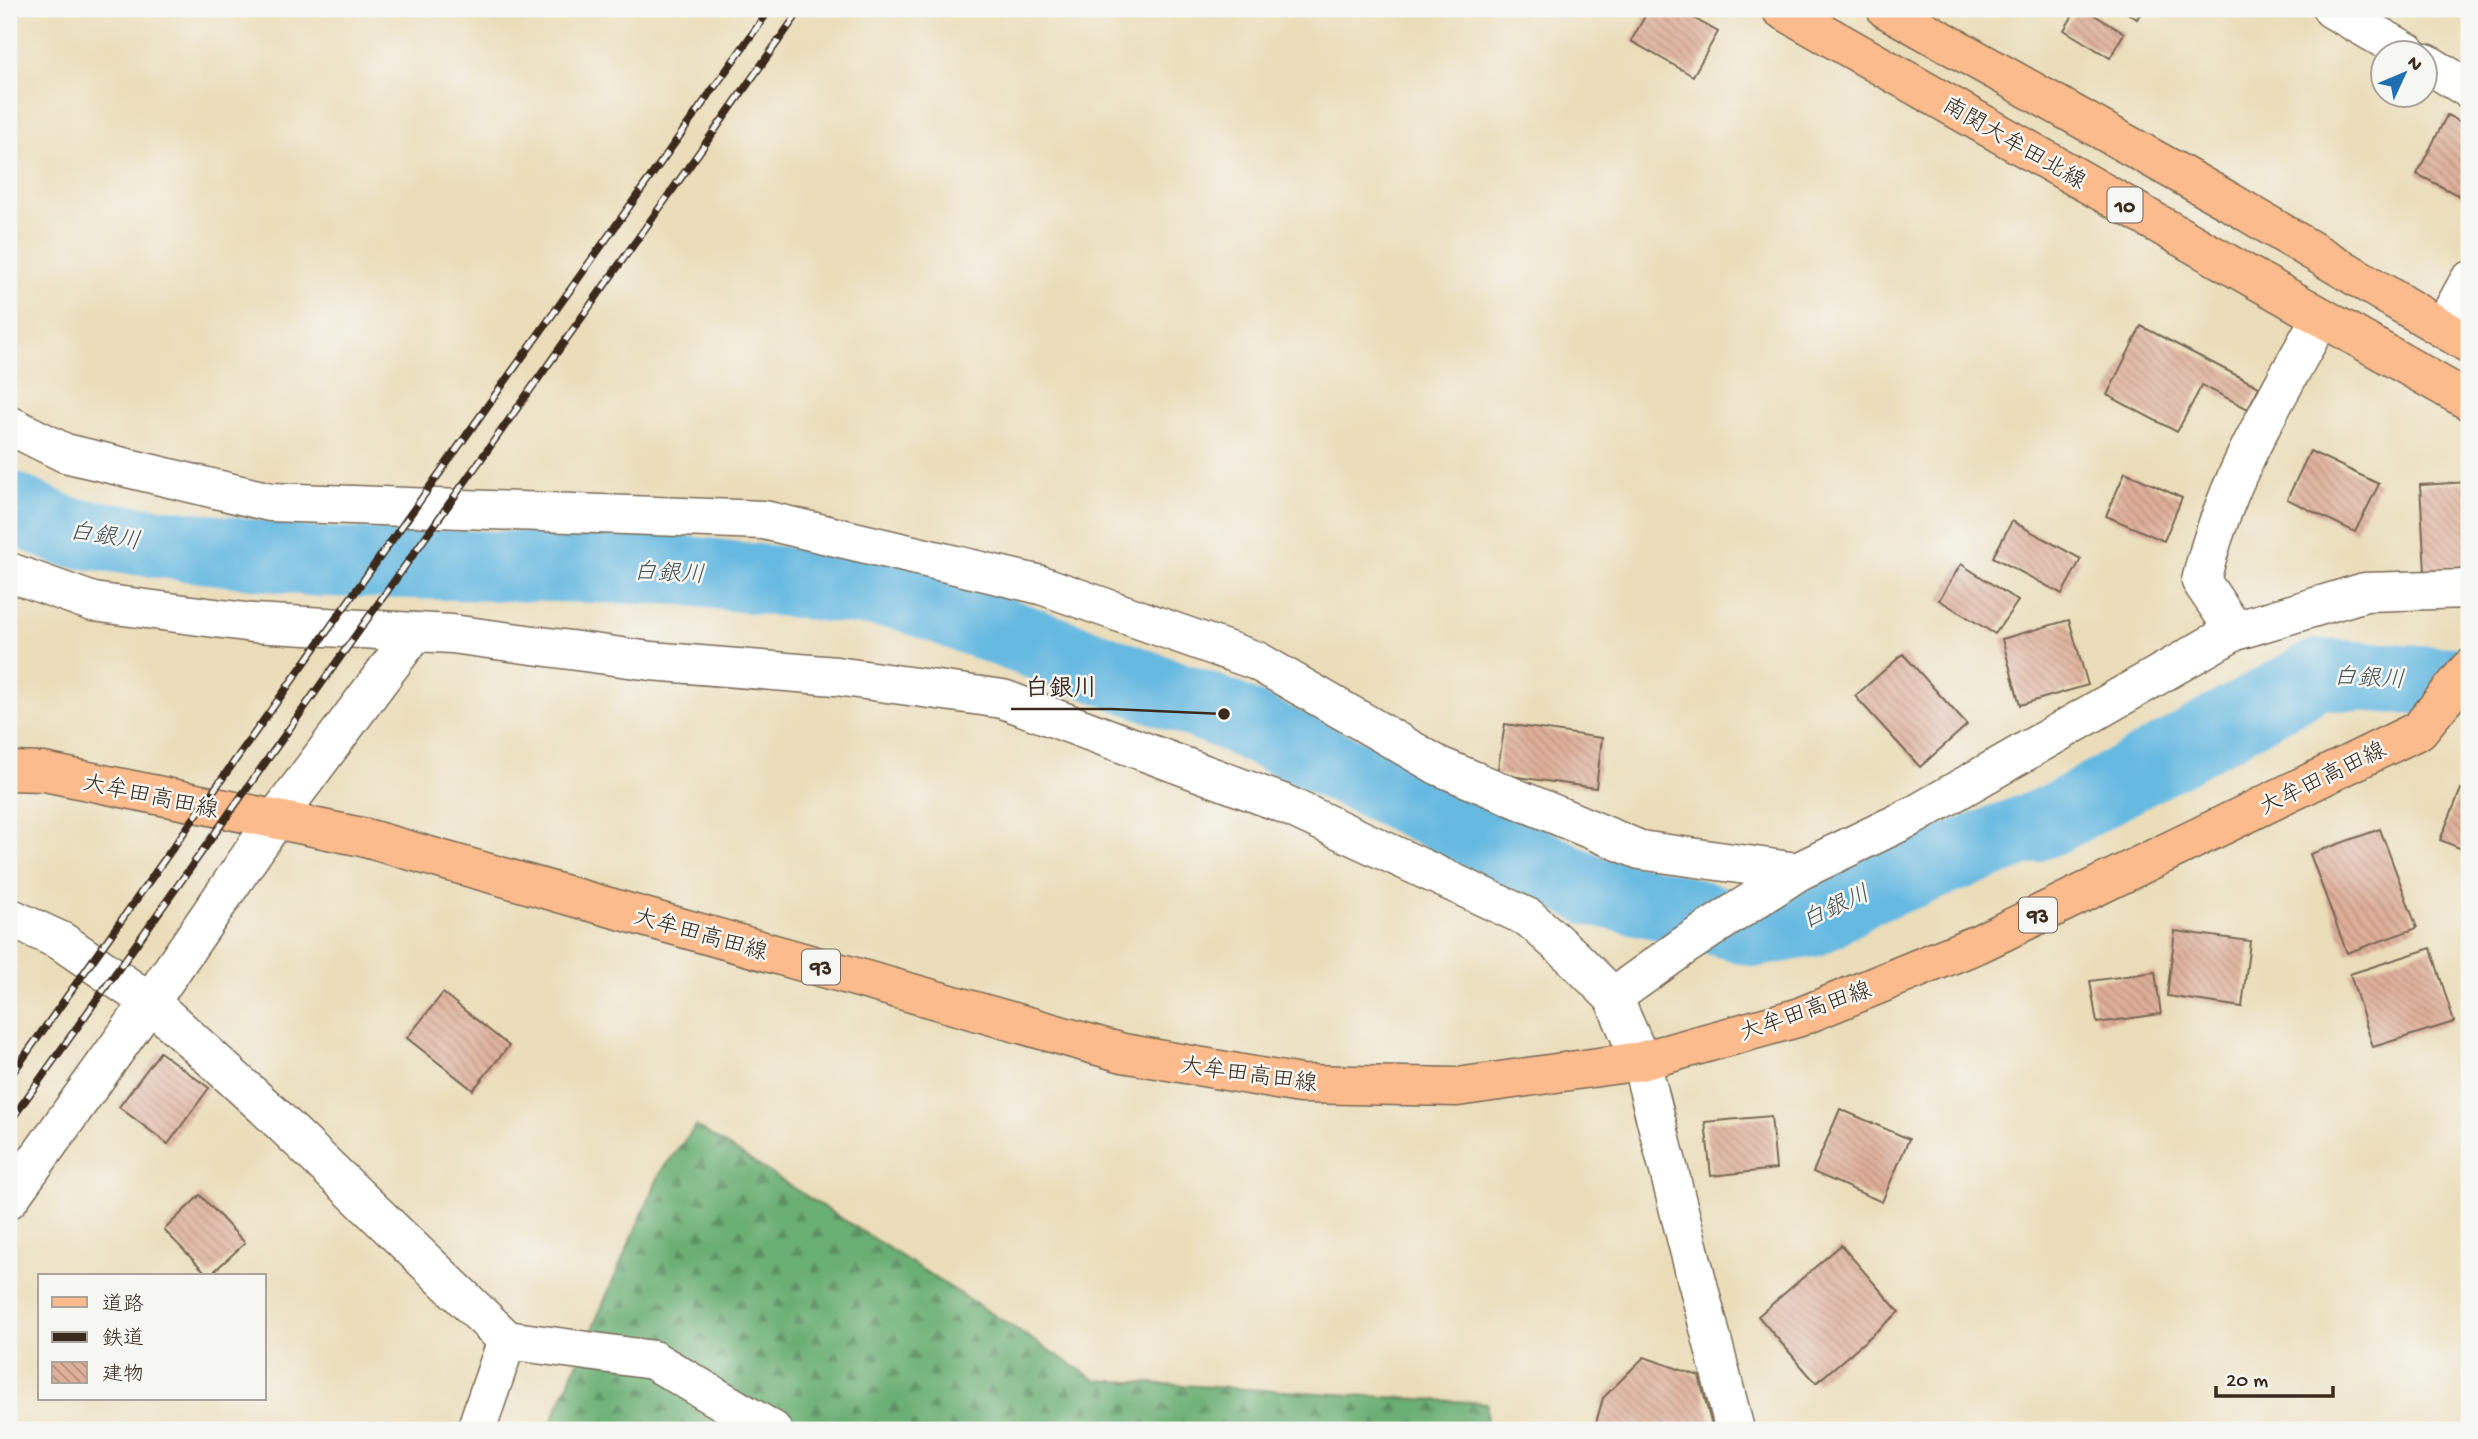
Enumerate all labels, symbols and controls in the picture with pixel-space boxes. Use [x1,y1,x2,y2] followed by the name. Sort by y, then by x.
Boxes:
[2370,38,2440,108] north arrow
[2401,52,2426,77] text: N
[1937,91,2091,197] street label: 南関大牟田北線
[2108,188,2142,222] road number: 10
[67,519,142,558] water label: 白銀川
[632,559,706,592] water label: 白銀川
[1011,664,1111,709] callout: 白銀川
[2332,664,2406,697] water label: 白銀川
[1025,675,1097,705] text: 白銀川
[2255,736,2391,823] street label: 大牟田高田線
[80,769,221,826] street label: 大牟田高田線
[1798,881,1875,938] water label: 白銀川
[2019,898,2057,932] road number: 93
[630,902,771,968] street label: 大牟田高田線
[802,950,840,984] road number: 93
[1736,976,1876,1049] street label: 大牟田高田線
[1178,1052,1319,1099] street label: 大牟田高田線
[38,1274,266,1400] legend
[102,1293,144,1319] text: 道路
[102,1327,144,1353] text: 鉄道
[2216,1355,2333,1399] scale bar
[102,1363,144,1389] text: 建物
[2226,1370,2268,1395] text: 20 m

